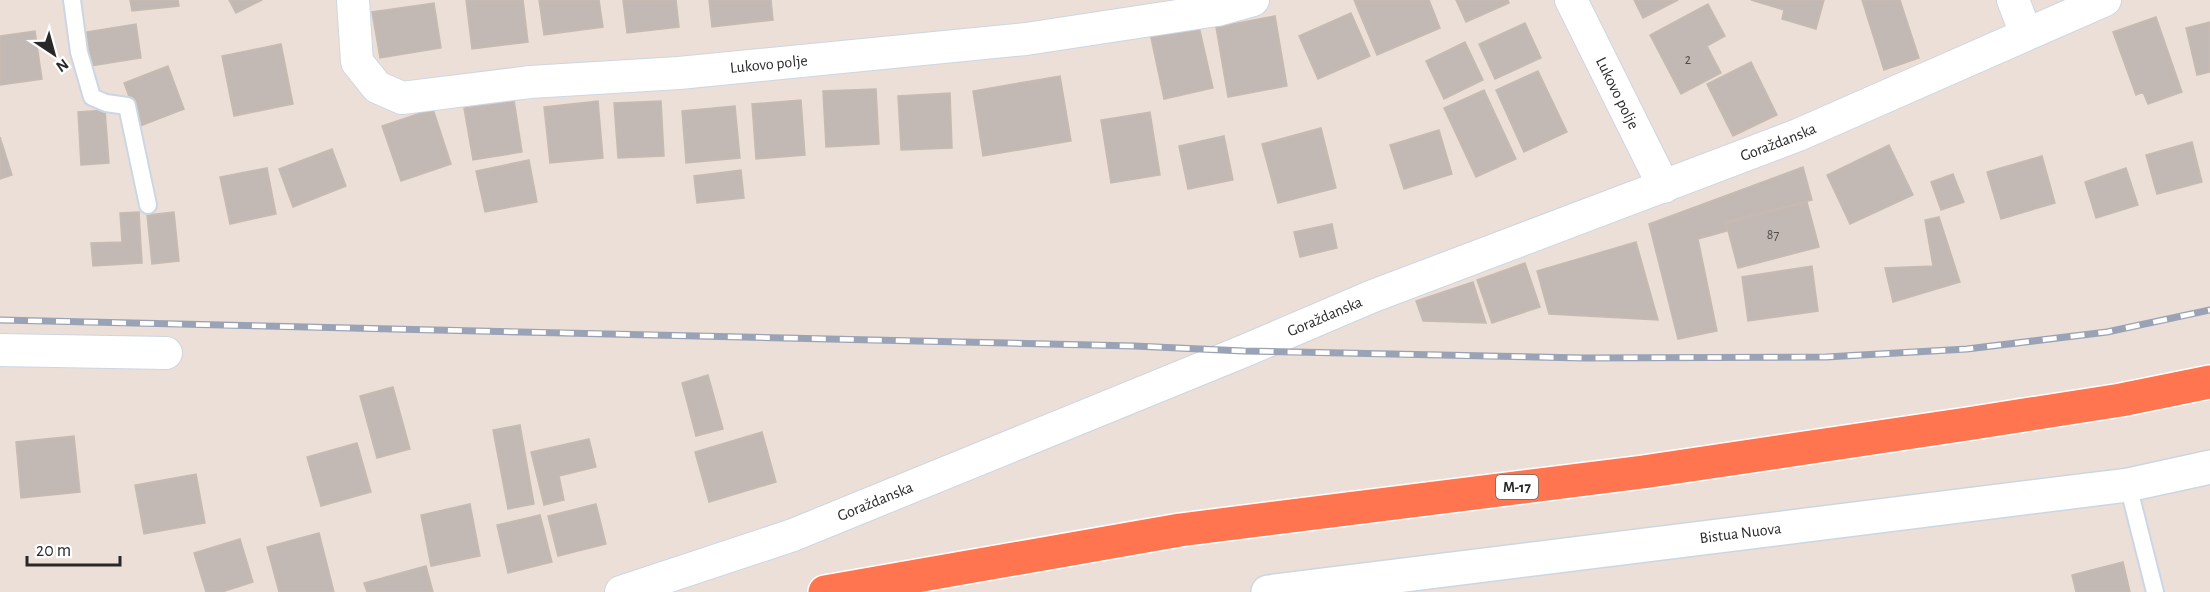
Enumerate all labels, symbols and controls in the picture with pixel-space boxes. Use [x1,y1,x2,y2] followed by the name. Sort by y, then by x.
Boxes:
[24,24,84,84] north arrow
[729,52,809,76] street label: Lukovo polje
[1685,53,1691,67] house number: 2
[1593,55,1642,132] street label: Lukovo polje
[53,56,71,75] text: N
[1738,120,1819,164] street label: Goraždanska
[1767,228,1779,242] house number: 87
[1285,294,1365,340] street label: Goraždanska
[1496,475,1538,499] road number: M-17
[835,479,915,524] street label: Goraždanska
[1699,520,1782,546] street label: Bistua Nuova
[27,529,120,567] scale bar
[36,542,71,560] text: 20 m

